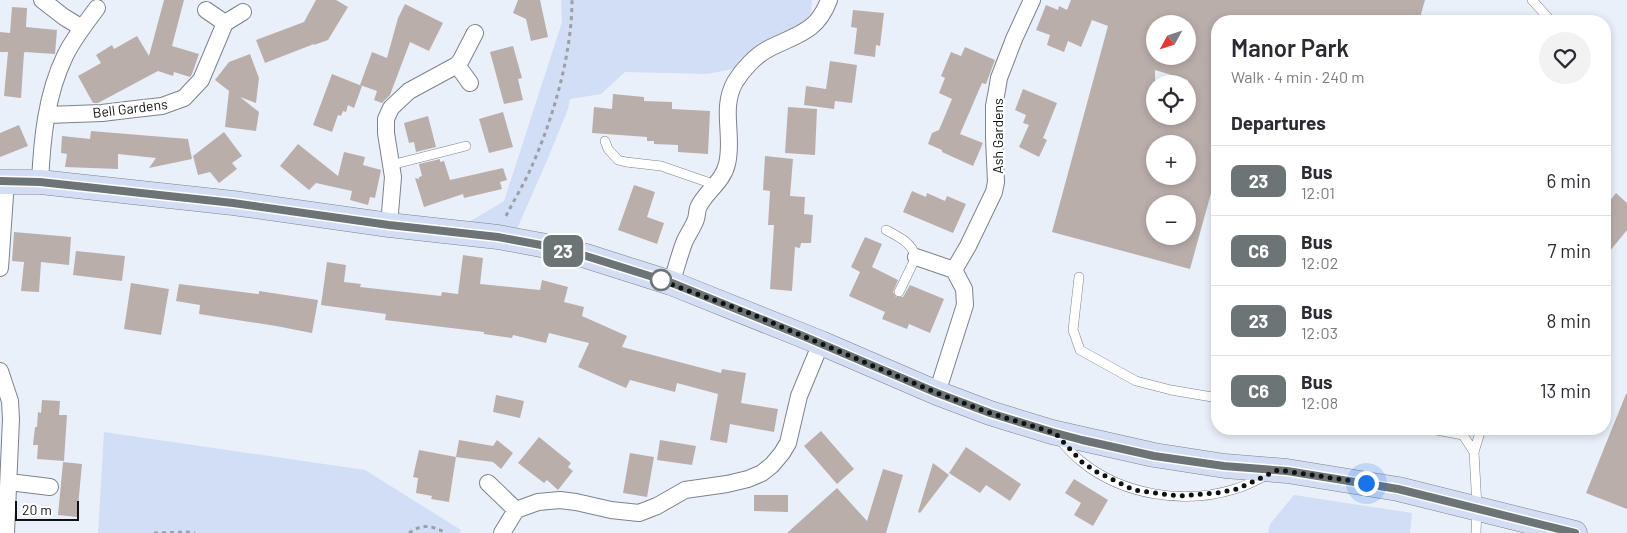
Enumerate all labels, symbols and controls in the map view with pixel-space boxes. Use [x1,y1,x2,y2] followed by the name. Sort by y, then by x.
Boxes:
[1146,15,1196,65] north arrow
[1146,15,1196,245] map controls
[1539,32,1591,84] button: heart
[1231,33,1349,62] text: Manor Park
[1231,67,1365,86] text: Walk · 4 min · 240 m
[1146,75,1196,125] button: locate
[91,95,169,121] street label: Bell Gardens
[989,98,1006,174] street label: Ash Gardens
[1231,111,1326,134] text: Departures
[1146,135,1196,185] button: +
[1301,160,1333,183] text: Bus
[1547,169,1591,192] text: 6 min
[1249,170,1268,192] text: 23
[1301,183,1335,202] text: 12:01
[1146,195,1196,245] button: −
[1301,230,1333,253] text: Bus
[540,235,586,267] line badge: 23
[1547,239,1591,262] text: 7 min
[553,240,573,262] text: 23
[1248,240,1269,262] text: C6
[1301,253,1338,272] text: 12:02
[650,269,672,291] unlabelled marker
[1301,300,1333,323] text: Bus
[1547,309,1591,332] text: 8 min
[1249,310,1268,332] text: 23
[1301,323,1338,342] text: 12:03
[1301,370,1333,393] text: Bus
[1540,379,1591,402] text: 13 min
[1248,380,1269,402] text: C6
[1301,393,1338,412] text: 12:08
[1354,471,1379,496] your location
[15,498,79,521] scale bar
[22,501,52,518] text: 20 m

